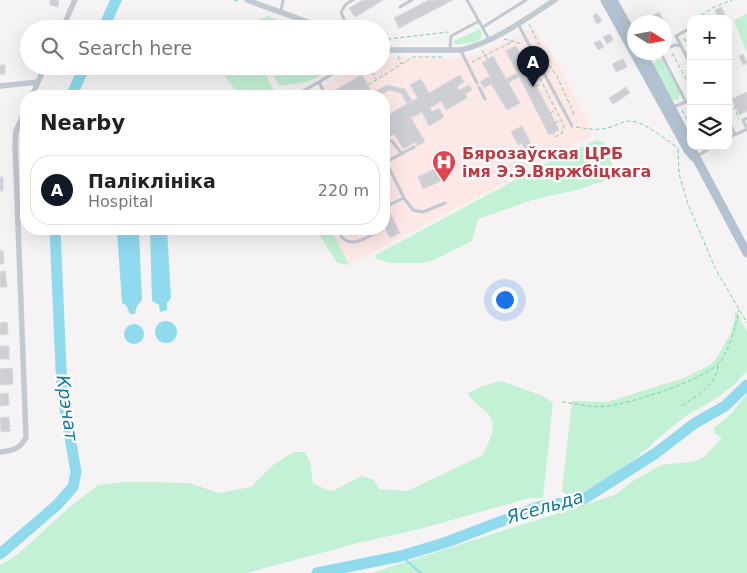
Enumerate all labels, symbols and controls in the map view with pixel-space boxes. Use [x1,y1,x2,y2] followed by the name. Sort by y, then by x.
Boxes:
[627,15,672,60] north arrow
[687,15,732,150] map controls
[687,15,732,60] button: +
[20,20,390,75] search box
[38,34,66,62] icon: search
[78,37,192,59] text: Search here
[517,46,549,87] pin: A
[687,60,732,105] button: −
[687,105,732,150] button: layers
[40,111,125,135] text: Nearby
[462,144,651,181] place label: Бярозаўская ЦРБ імя Э.Э.Вяржбіцкага
[431,149,457,183] hospital icon: Бярозаўская ЦРБ імя Э.Э.Вяржбіцкага
[88,170,216,192] text: Паліклініка
[51,181,63,200] text: A
[318,181,369,200] text: 220 m
[88,192,153,211] text: Hospital
[492,287,518,313] your location
[52,374,83,443] water label: Крэчат
[503,486,586,528] water label: Ясельда

